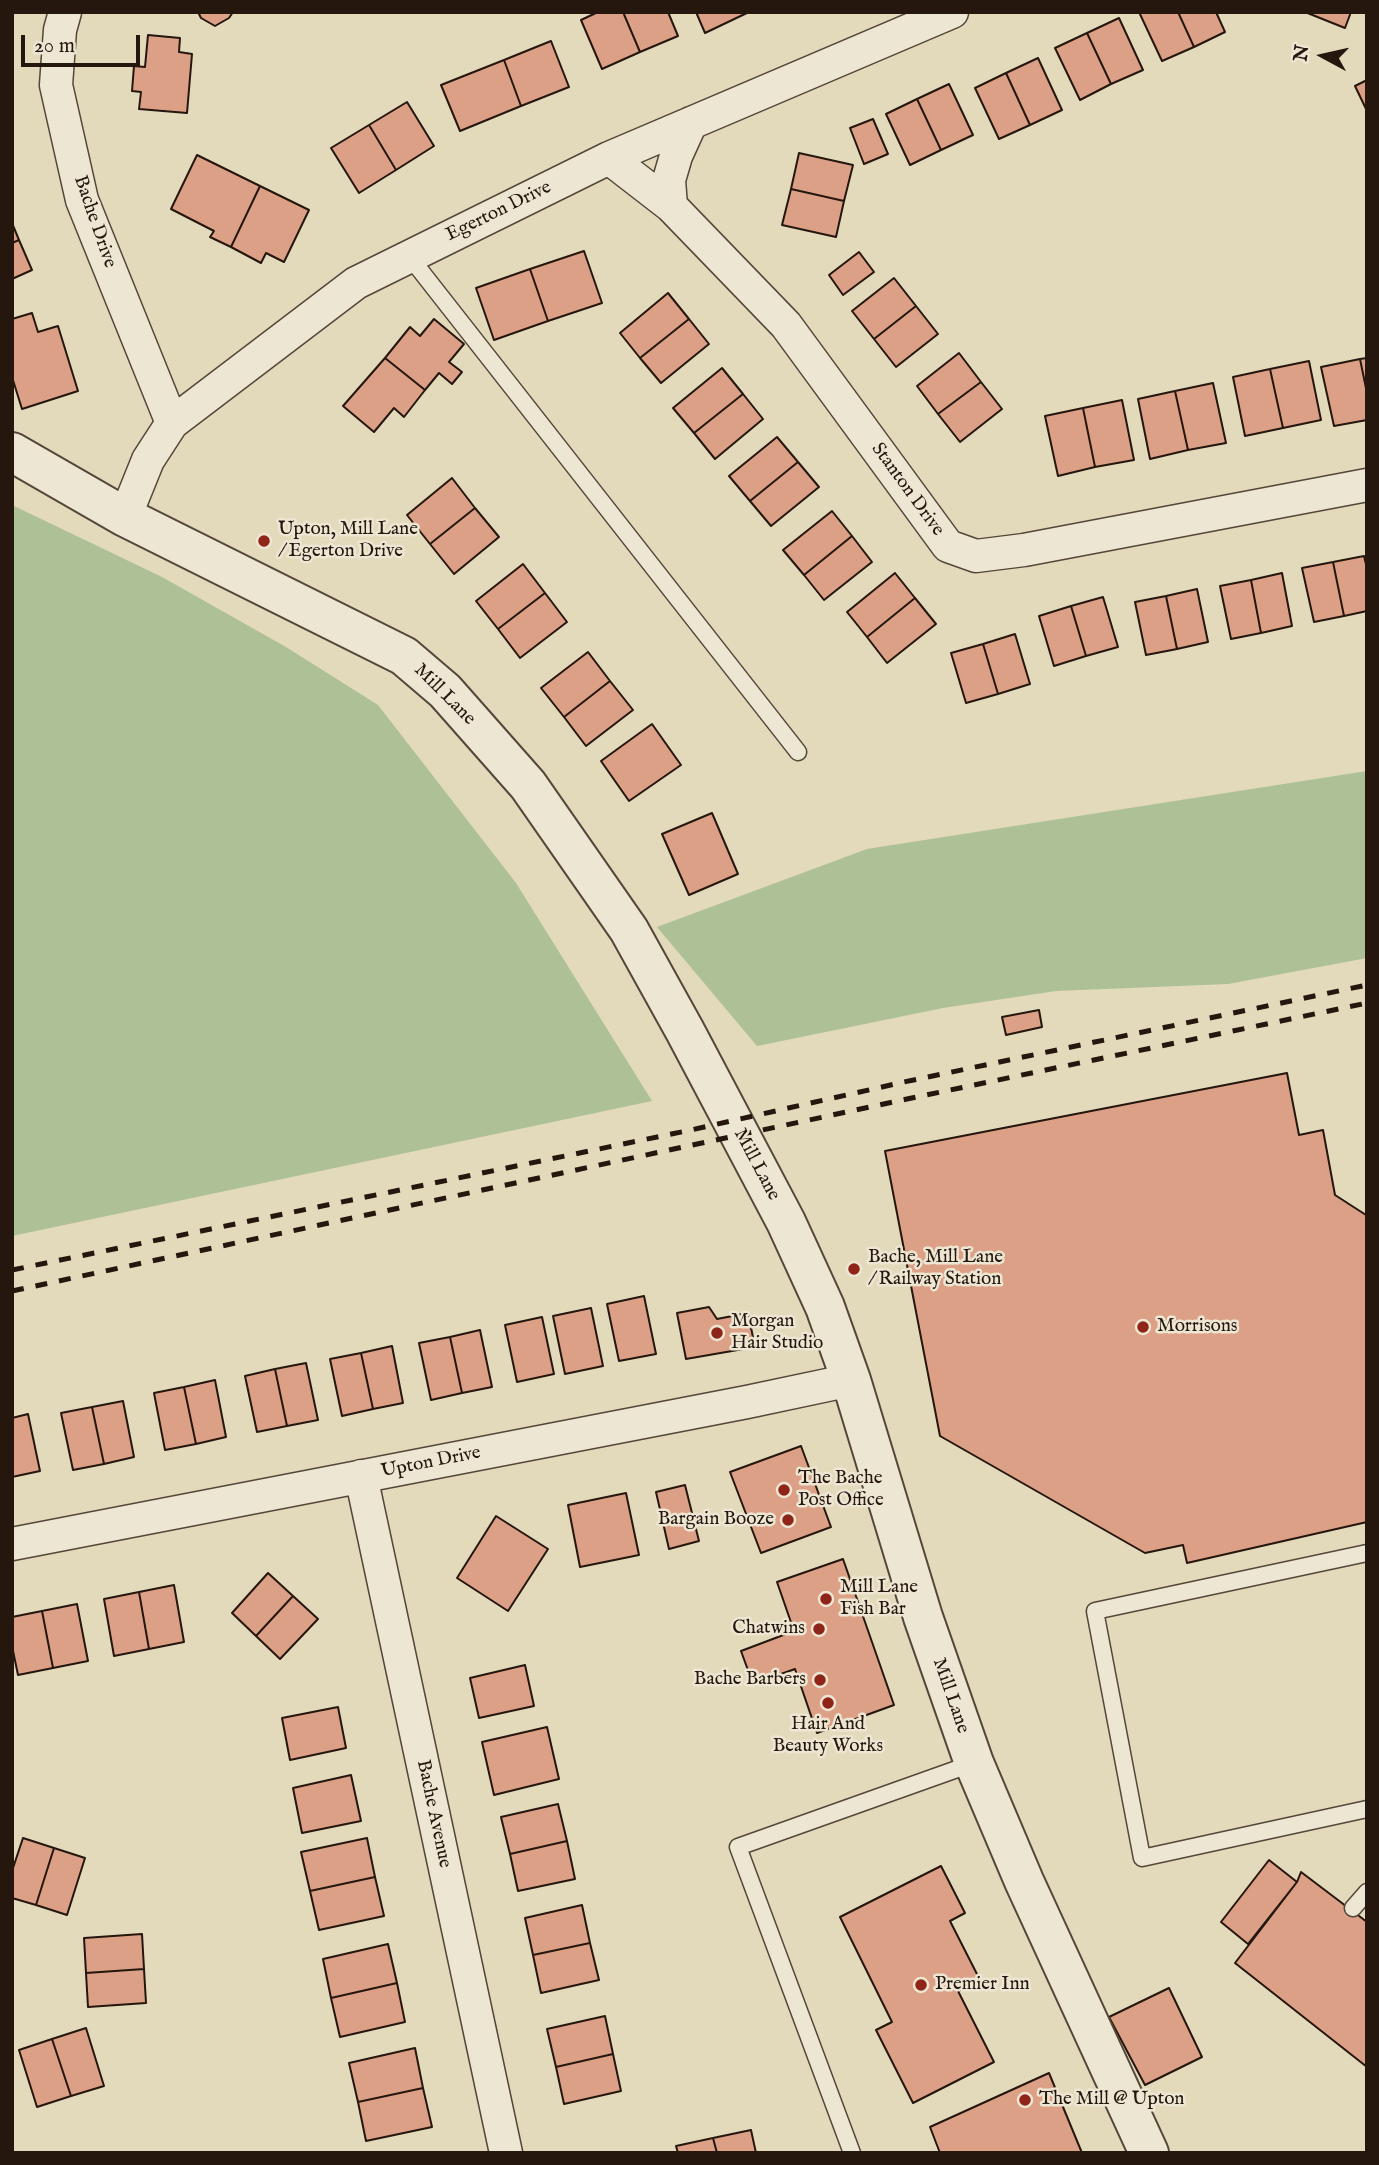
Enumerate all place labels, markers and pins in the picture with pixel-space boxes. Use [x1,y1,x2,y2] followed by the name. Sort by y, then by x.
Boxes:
[278,519,418,563] place label: Upton, Mill Lane / Egerton Drive
[256,533,272,549] marker: Upton, Mill Lane / Egerton Drive
[868,1247,1003,1291] place label: Bache, Mill Lane / Railway Station
[846,1261,862,1277] marker: Bache, Mill Lane / Railway Station
[731,1311,823,1355] place label: Morgan Hair Studio
[1157,1316,1238,1338] place label: Morrisons
[1135,1319,1151,1335] marker: Morrisons
[709,1325,725,1341] marker: Morgan Hair Studio
[798,1468,884,1512] place label: The Bache Post Office
[776,1482,792,1498] marker: The Bache Post Office
[658,1509,774,1531] place label: Bargain Booze
[780,1512,796,1528] marker: Bargain Booze
[840,1577,918,1621] place label: Mill Lane Fish Bar
[818,1591,834,1607] marker: Mill Lane Fish Bar
[732,1618,805,1640] place label: Chatwins
[811,1621,827,1637] marker: Chatwins
[694,1669,806,1691] place label: Bache Barbers
[812,1672,828,1688] marker: Bache Barbers
[820,1695,836,1711] marker: Hair And Beauty Works
[773,1714,883,1758] place label: Hair And Beauty Works
[935,1974,1030,1996] place label: Premier Inn
[913,1977,929,1993] marker: Premier Inn
[1039,2089,1184,2111] place label: The Mill @ Upton
[1017,2092,1033,2108] marker: The Mill @ Upton

